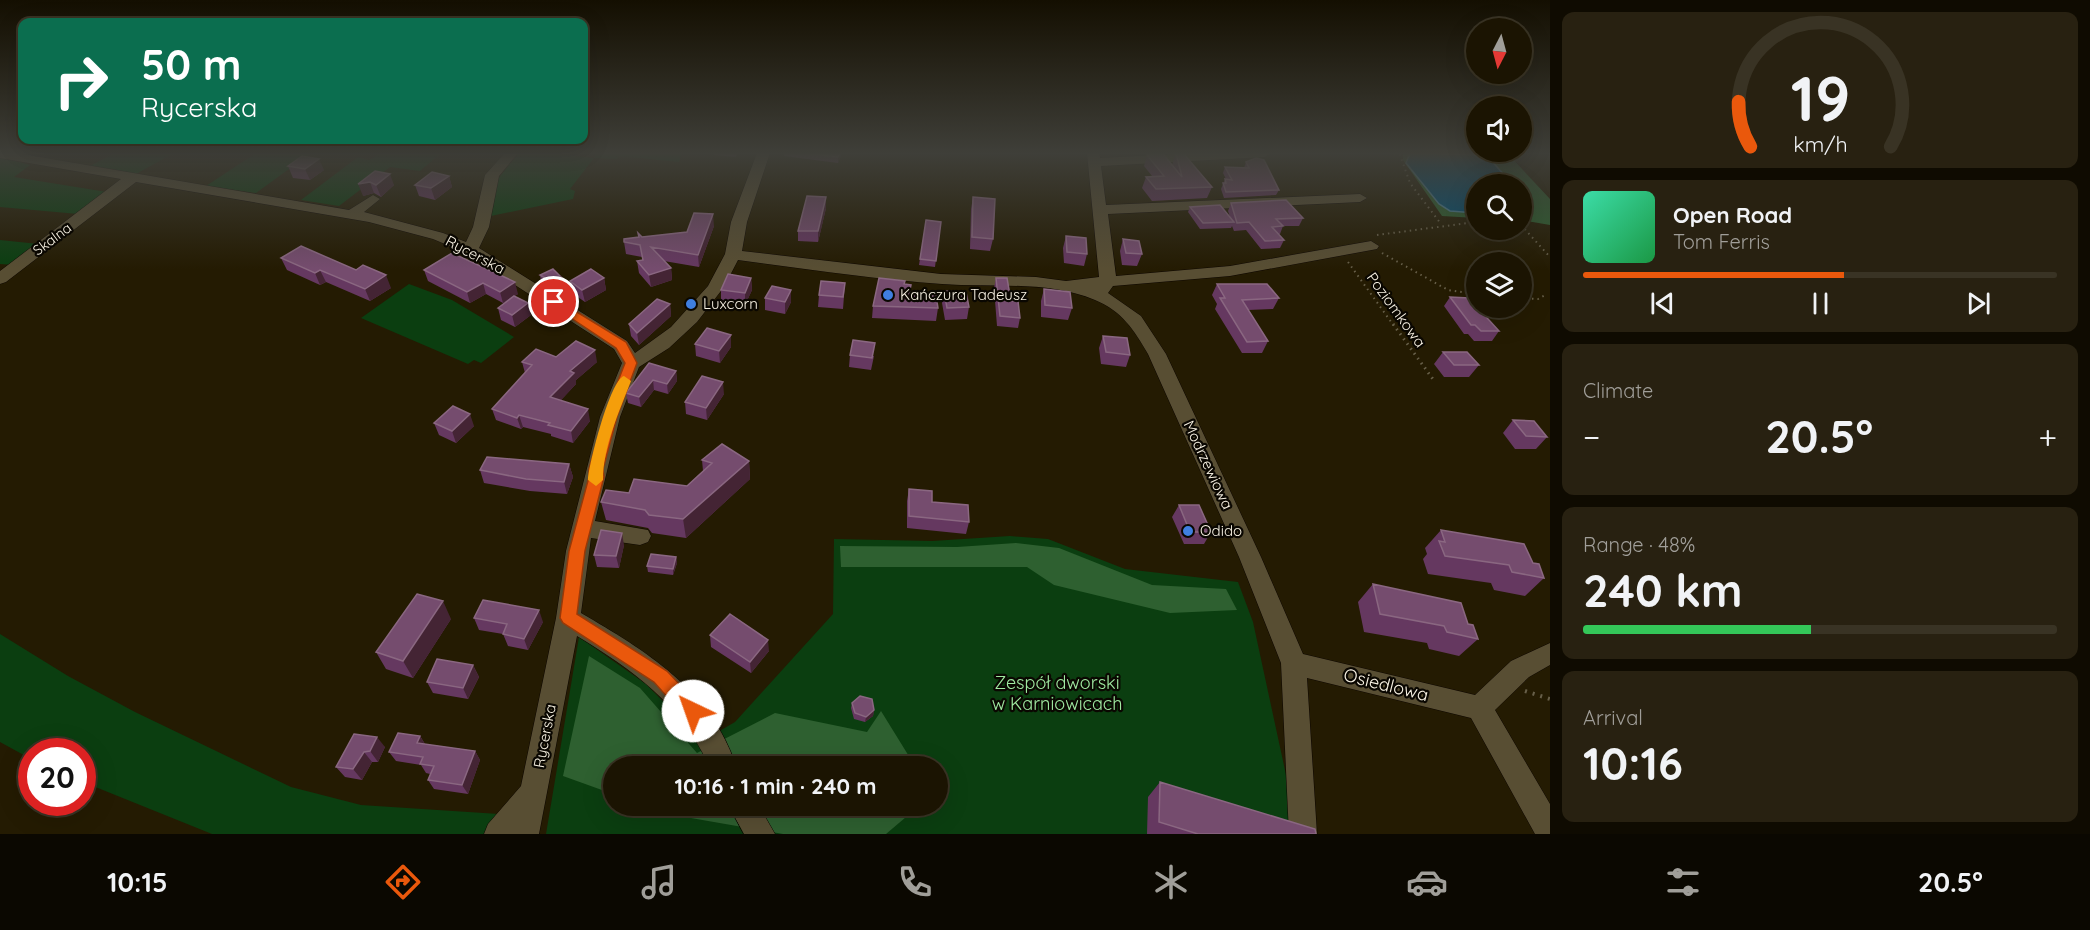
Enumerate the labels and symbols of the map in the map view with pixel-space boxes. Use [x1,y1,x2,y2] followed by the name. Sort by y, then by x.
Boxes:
[1466,18,1532,84] north arrow
[29,219,75,259] street label: Skalna
[442,231,508,278] street label: Rycerska
[1363,269,1430,351] street label: Poziomkowa
[528,276,579,327] pin
[900,285,1027,304] place label: Kańczura Tadeusz
[881,288,895,302] marker: Kańczura Tadeusz
[703,294,758,313] place label: Luxcorn
[684,297,698,311] marker: Luxcorn
[1180,417,1237,512] street label: Modrzewiowa
[1200,521,1242,540] place label: Odido
[1181,524,1195,538] marker: Odido
[1341,663,1431,706] street label: Osiedlowa
[992,671,1122,715] park label: Zespół dworski w Karniowicach
[661,679,725,743] position arrow
[529,702,560,769] street label: Rycerska
[18,738,96,816] speed limit sign: 20

